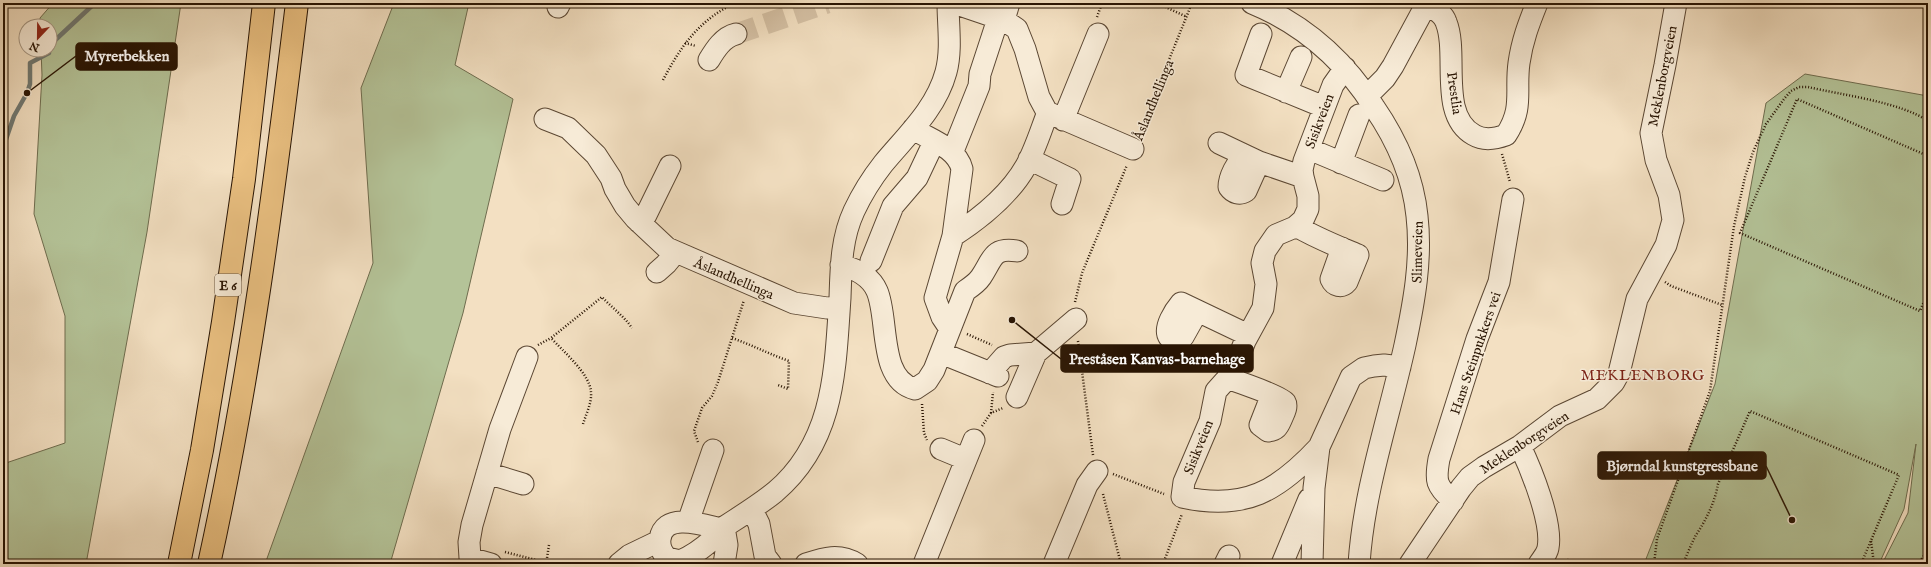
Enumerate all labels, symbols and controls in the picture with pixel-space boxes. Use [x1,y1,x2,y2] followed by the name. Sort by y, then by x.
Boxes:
[18,18,58,58] north arrow
[1644,24,1682,128] street label: Meklenborgveien
[27,38,43,55] text: N
[76,43,177,70] callout: Myrerbekken
[85,47,169,66] text: Myrerbekken
[1128,56,1179,144] street label: Åslandhellinga
[1442,71,1466,117] street label: Prestlia
[1301,91,1339,151] street label: Sisikveien
[1408,220,1428,283] street label: Slimeveien
[690,253,778,304] street label: Åslandhellinga
[215,274,241,296] road number: E 6
[1446,289,1505,417] street label: Hans Steinpukkers vei
[1061,345,1253,372] callout: Preståsen Kanvas-barnehage
[1069,350,1245,369] text: Preståsen Kanvas-barnehage
[1581,366,1705,385] district label: MEKLENBORG
[1477,407,1573,478] street label: Meklenborgveien
[1180,417,1218,477] street label: Sisikveien
[1598,452,1766,479] callout: Bjørndal kunstgressbane
[1606,457,1758,476] text: Bjørndal kunstgressbane

